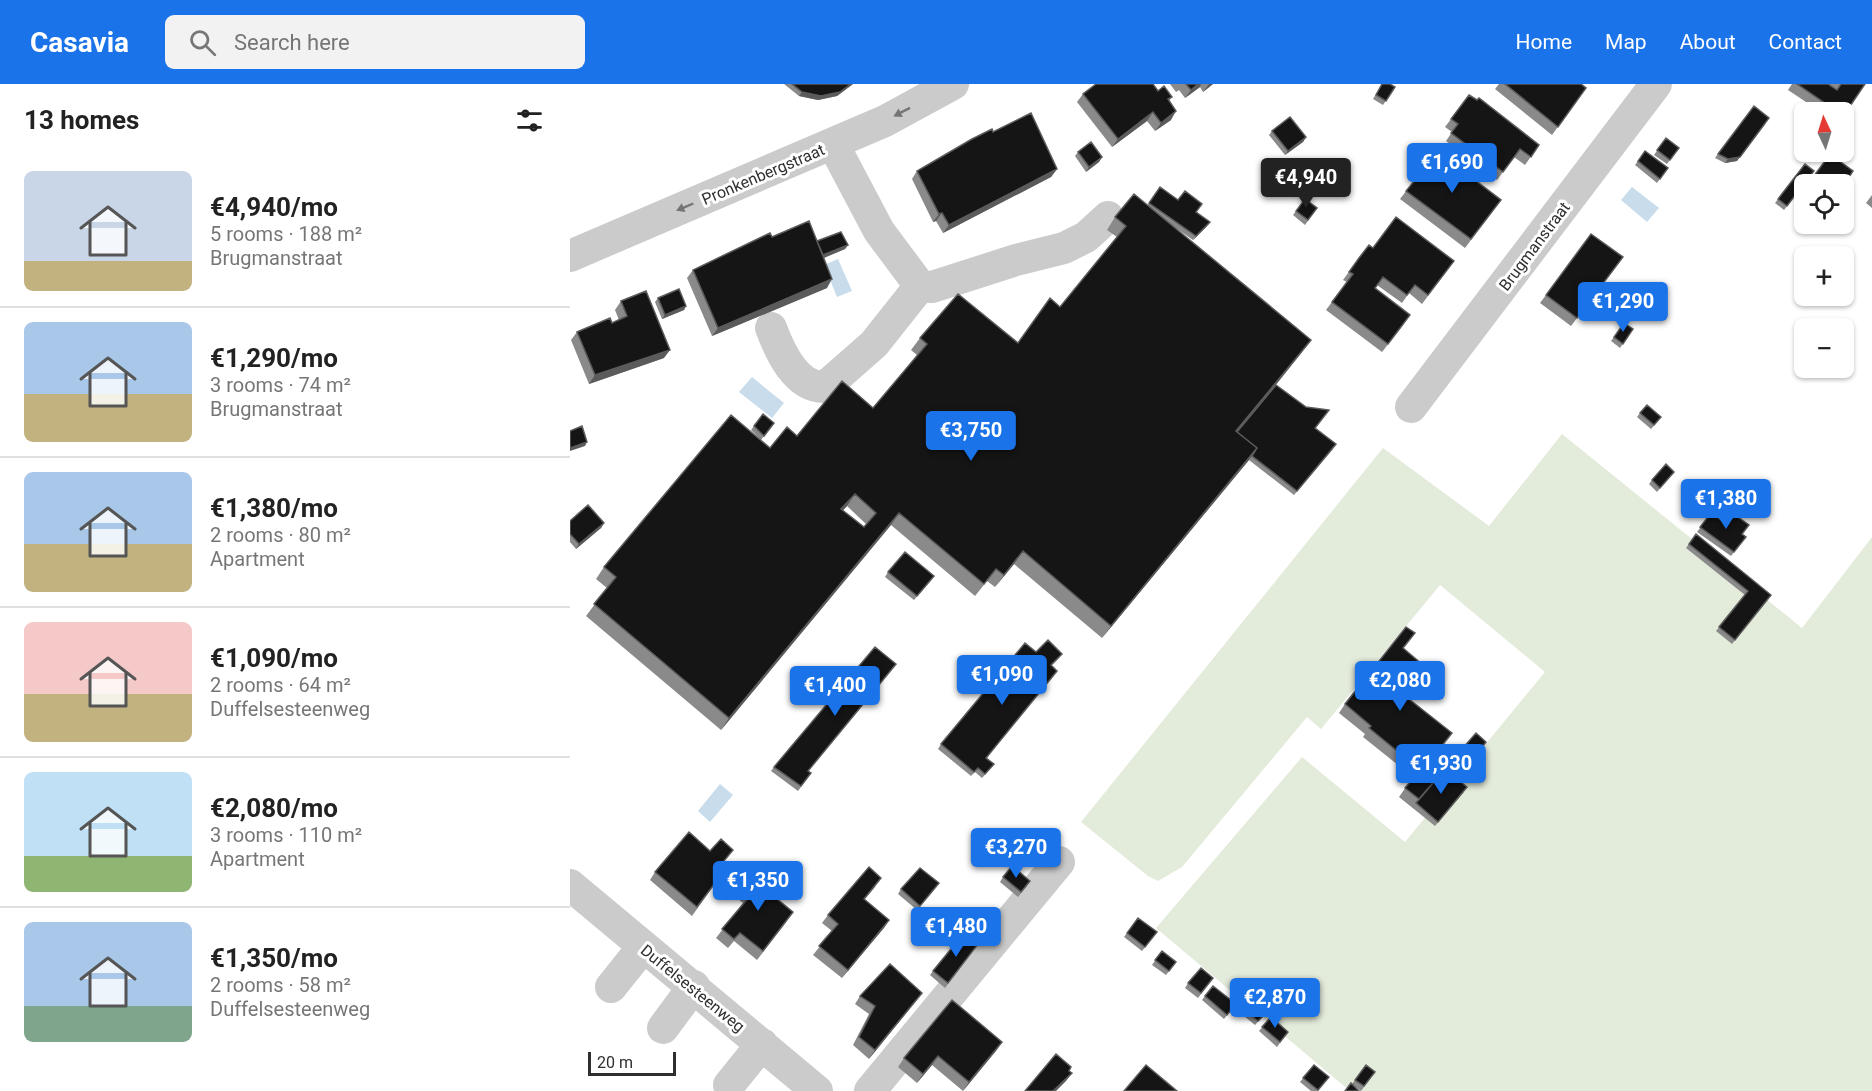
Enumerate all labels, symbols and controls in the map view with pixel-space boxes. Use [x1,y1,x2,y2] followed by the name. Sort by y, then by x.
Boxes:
[165,15,585,69] search box
[30,26,129,59] text: Casavia
[186,26,219,59] icon: search
[234,30,350,55] text: Search here
[1516,30,1572,54] text: Home
[1605,30,1647,54] text: Map
[1680,30,1736,54] text: About
[1769,30,1842,54] text: Contact
[1794,102,1854,162] north arrow
[1794,102,1854,378] map controls
[513,104,546,137] icon: filters
[24,105,139,135] text: 13 homes
[893,108,910,117] one-way arrow
[699,140,827,209] street label: Pronkenbergstraat
[1403,143,1501,194] pin: €1,690
[1421,150,1483,174] text: €1,690
[1257,158,1355,209] pin: €4,940
[1275,165,1337,189] text: €4,940
[1794,174,1854,234] button: locate
[210,192,338,222] text: €4,940/mo
[72,195,144,267] icon: home
[1495,198,1574,294] street label: Brugmanstraat
[676,203,693,212] one-way arrow
[210,222,362,246] text: 5 rooms · 188 m²
[210,246,343,270] text: Brugmanstraat
[1794,246,1854,306] button: +
[1574,282,1672,333] pin: €1,290
[1592,289,1654,313] text: €1,290
[1794,318,1854,378] button: −
[210,343,338,373] text: €1,290/mo
[72,346,144,418] icon: home
[210,373,351,397] text: 3 rooms · 74 m²
[210,397,343,421] text: Brugmanstraat
[922,411,1020,462] pin: €3,750
[940,418,1002,442] text: €3,750
[1677,479,1775,530] pin: €1,380
[1695,486,1757,510] text: €1,380
[210,493,338,523] text: €1,380/mo
[72,496,144,568] icon: home
[210,523,351,547] text: 2 rooms · 80 m²
[210,547,305,571] text: Apartment
[210,643,338,673] text: €1,090/mo
[72,646,144,718] icon: home
[953,655,1051,706] pin: €1,090
[1351,661,1449,712] pin: €2,080
[971,662,1033,686] text: €1,090
[786,666,884,717] pin: €1,400
[1369,668,1431,692] text: €2,080
[210,673,351,697] text: 2 rooms · 64 m²
[804,673,866,697] text: €1,400
[210,697,370,721] text: Duffelsesteenweg
[1392,744,1490,795] pin: €1,930
[1410,751,1472,775] text: €1,930
[210,793,338,823] text: €2,080/mo
[72,796,144,868] icon: home
[210,823,362,847] text: 3 rooms · 110 m²
[967,828,1065,879] pin: €3,270
[985,835,1047,859] text: €3,270
[210,847,305,871] text: Apartment
[709,861,807,912] pin: €1,350
[727,868,789,892] text: €1,350
[907,907,1005,958] pin: €1,480
[925,914,987,938] text: €1,480
[637,941,748,1036] street label: Duffelsesteenweg
[210,943,338,973] text: €1,350/mo
[72,946,144,1018] icon: home
[210,973,351,997] text: 2 rooms · 58 m²
[1226,978,1324,1029] pin: €2,870
[1244,985,1306,1009] text: €2,870
[210,997,370,1021] text: Duffelsesteenweg
[588,1049,676,1076] scale bar
[597,1053,633,1072] text: 20 m

